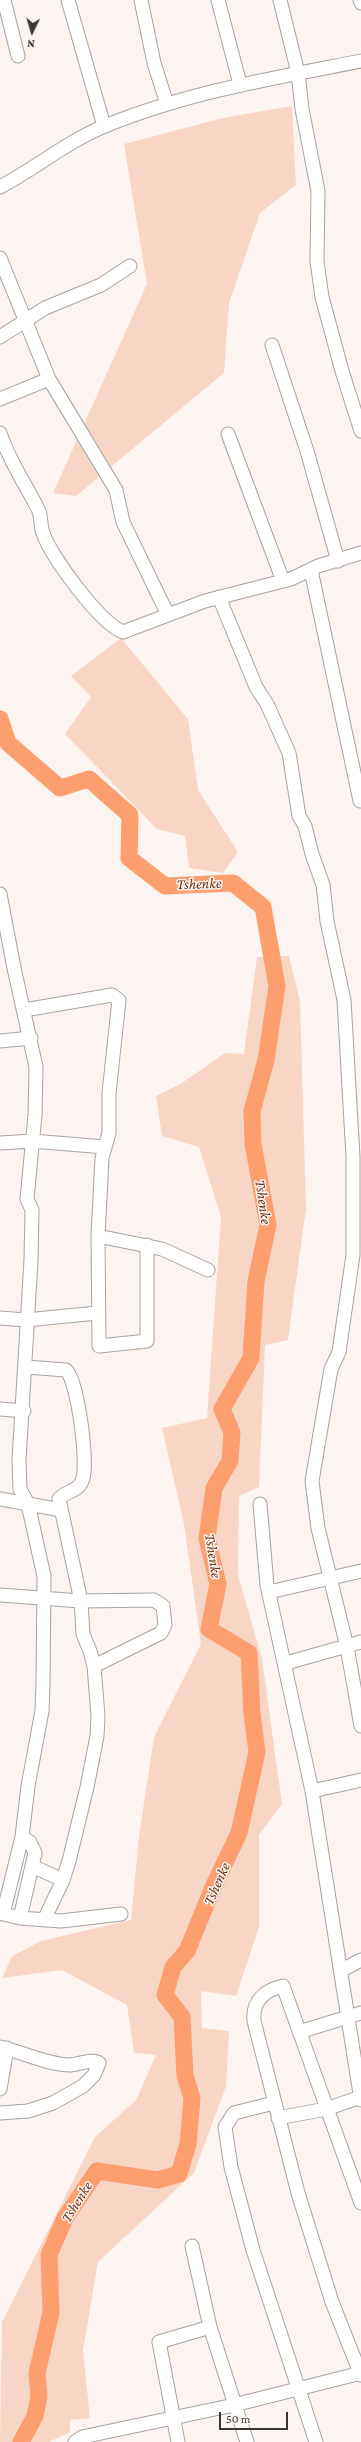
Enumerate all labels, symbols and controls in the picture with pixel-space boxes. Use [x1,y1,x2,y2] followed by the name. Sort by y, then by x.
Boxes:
[12,12,52,52] north arrow
[27,38,35,50] text: N
[176,874,222,894] water label: Tshenke
[251,1179,275,1225] water label: Tshenke
[201,1532,225,1580] water label: Tshenke
[200,1860,234,1908] water label: Tshenke
[57,2178,97,2226] water label: Tshenke
[221,2404,290,2430] scale bar
[226,2412,250,2426] text: 50 m

